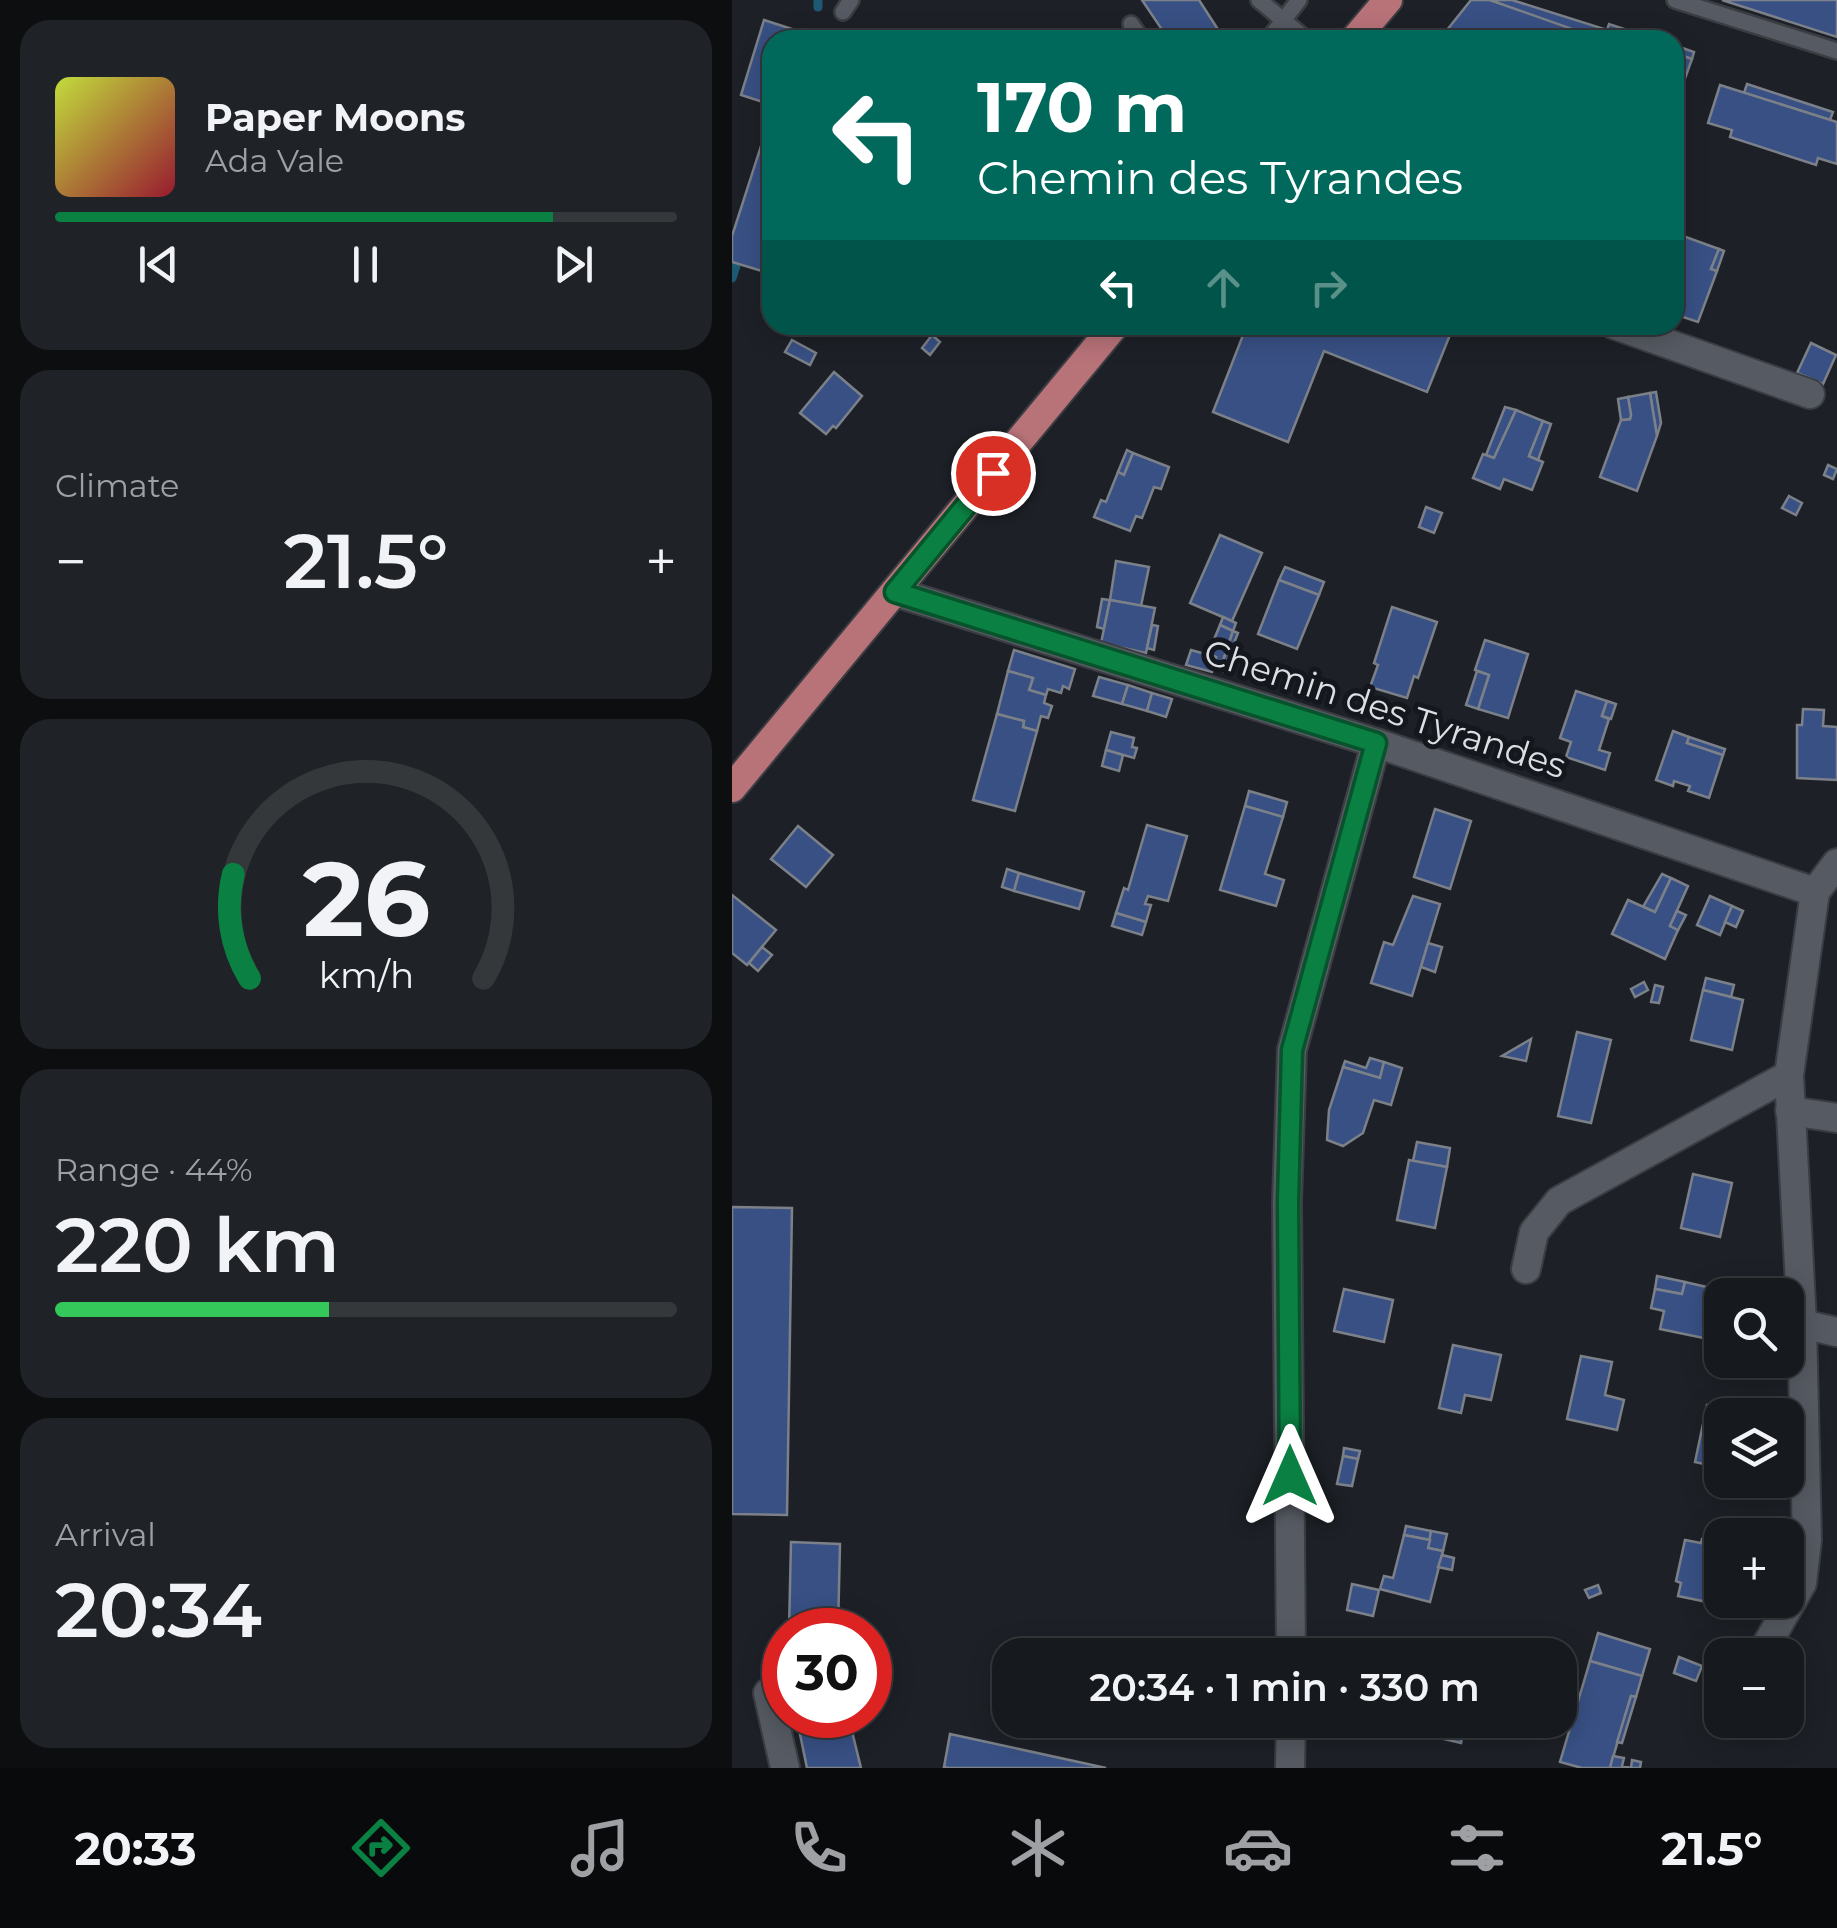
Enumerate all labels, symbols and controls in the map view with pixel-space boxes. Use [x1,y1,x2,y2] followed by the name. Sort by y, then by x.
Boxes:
[977,64,1187,150] text: 170 m
[812,70,942,200] icon: left
[205,94,466,141] text: Paper Moons
[205,141,344,180] text: Ada Vale
[977,150,1463,205] text: Chemin des Tyrandes
[131,237,186,292] icon: previous
[338,237,393,292] icon: pause
[546,237,601,292] icon: next
[1091,260,1146,315] icon: left
[1196,260,1251,315] icon: ahead
[1301,260,1356,315] icon: right
[951,431,1036,516] pin
[966,446,1021,501] icon: arrive
[55,466,179,505] text: Climate
[283,515,449,607] text: 21.5°
[55,528,87,595] text: −
[645,528,677,595] text: +
[1199,630,1572,787] street label: Chemin des Tyrandes
[302,835,430,962] text: 26
[318,953,414,997] text: km/h
[55,1150,252,1189] text: Range · 44%
[55,1199,340,1291] text: 220 km
[1704,1278,1804,1738] map controls
[1704,1278,1804,1378] button: search
[1704,1398,1804,1498] button: layers
[1238,1424,1342,1528] position arrow
[55,1515,156,1554] text: Arrival
[1704,1518,1804,1618] button: +
[55,1564,262,1656] text: 20:34
[762,1608,892,1738] speed limit sign: 30
[1704,1638,1804,1738] button: −
[1089,1664,1480,1711] text: 20:34 · 1 min · 330 m
[346,1813,416,1883] icon: directions
[565,1813,635,1883] icon: music
[784,1813,854,1883] icon: phone
[1003,1813,1073,1883] icon: climate
[1223,1813,1293,1883] icon: car
[1442,1813,1512,1883] icon: filters
[75,1821,197,1876] text: 20:33
[1661,1821,1762,1876] text: 21.5°

